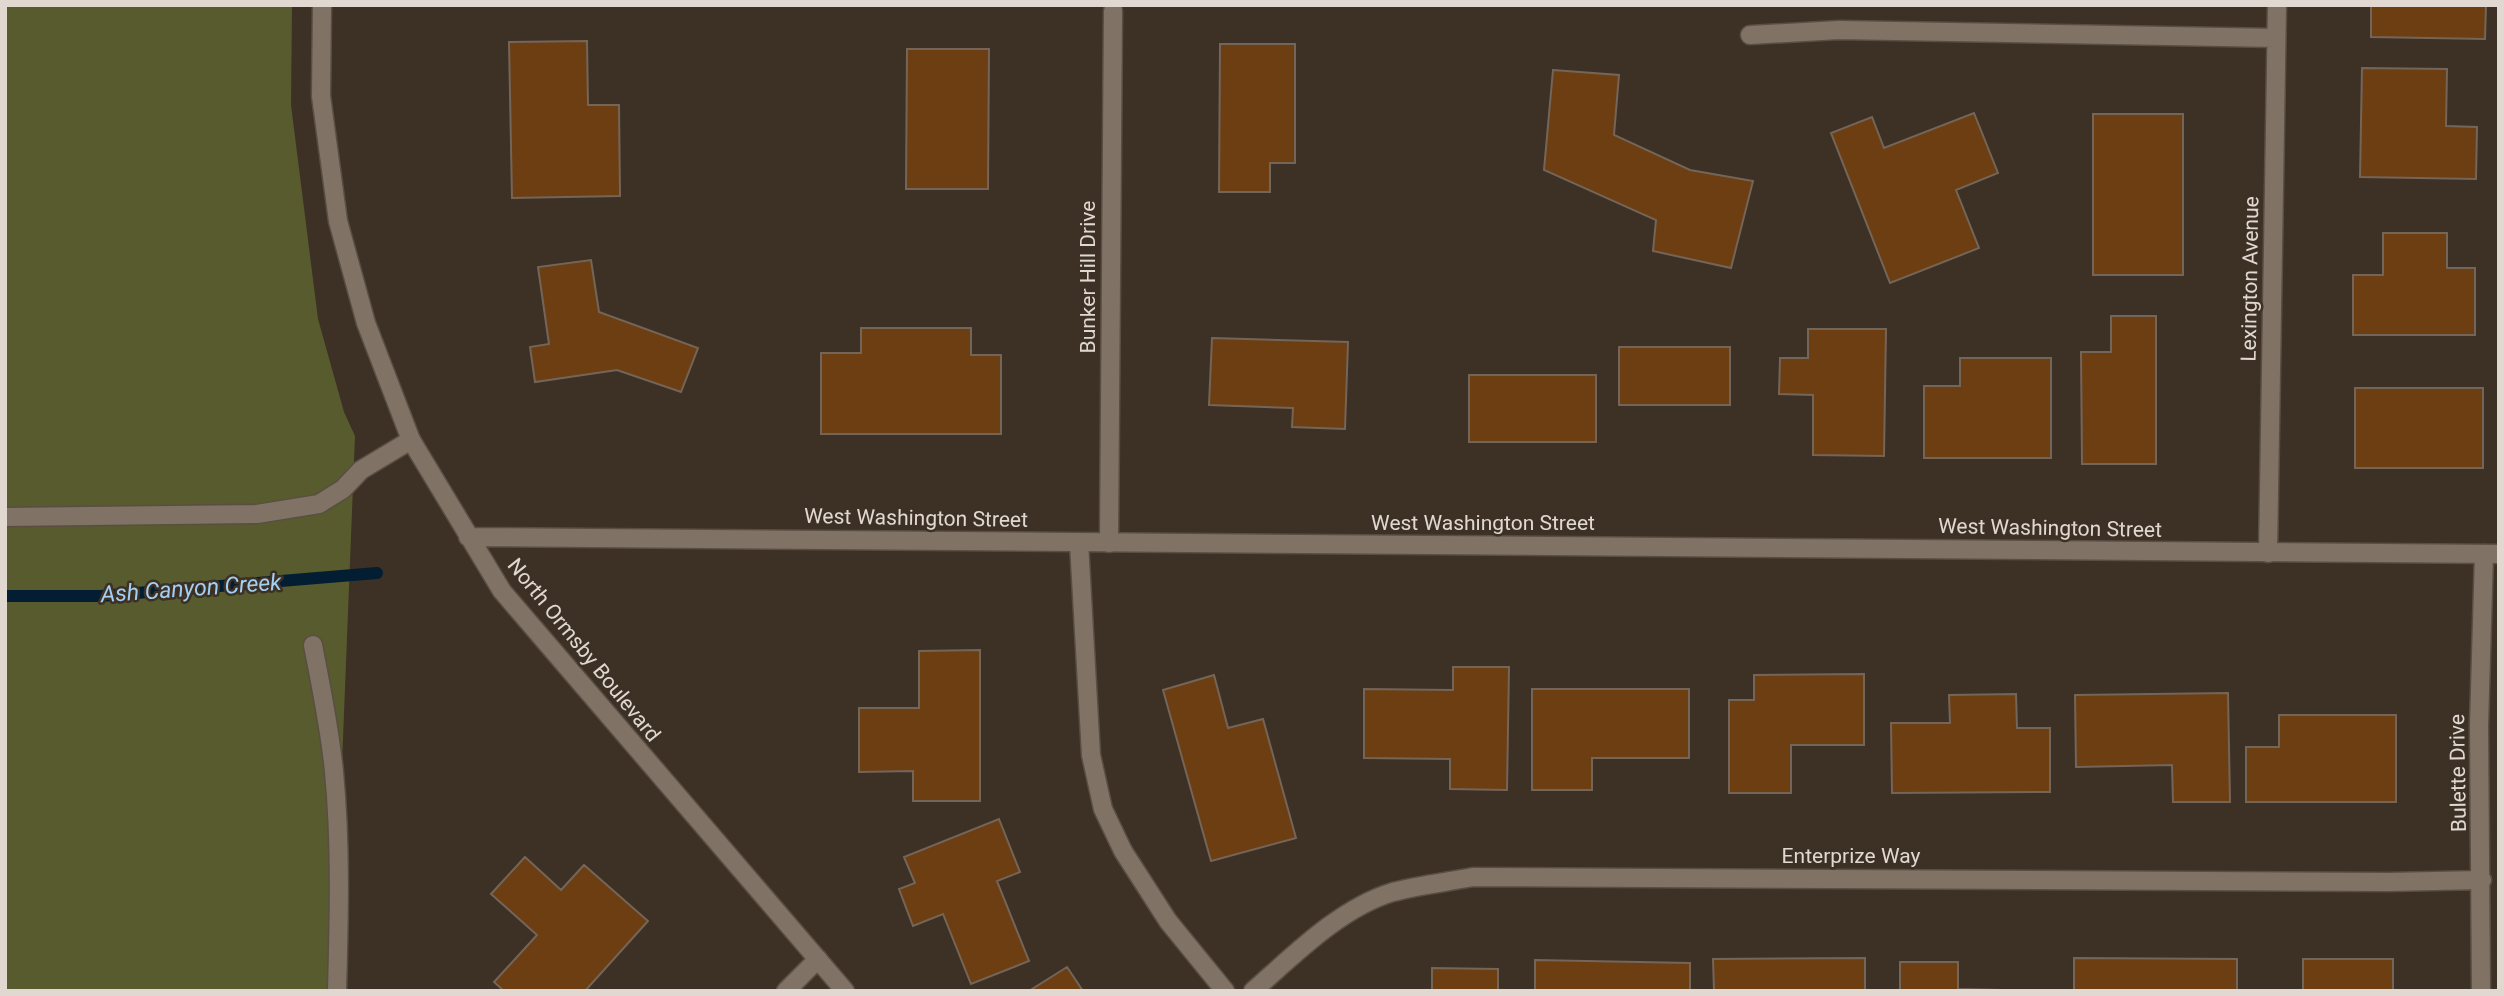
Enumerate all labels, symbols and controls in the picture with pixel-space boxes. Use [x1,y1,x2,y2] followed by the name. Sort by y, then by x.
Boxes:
[2237,196,2263,362] street label: Lexington Avenue
[1076,201,1100,353] street label: Bunker Hill Drive
[804,504,1028,532] street label: West Washington Street
[1371,511,1595,535] street label: West Washington Street
[1938,514,2162,542] street label: West Washington Street
[503,554,665,746] street label: North Ormsby Boulevard
[99,569,283,608] water label: Ash Canyon Creek
[2445,714,2471,832] street label: Bulette Drive
[1782,844,1920,868] street label: Enterprize Way

